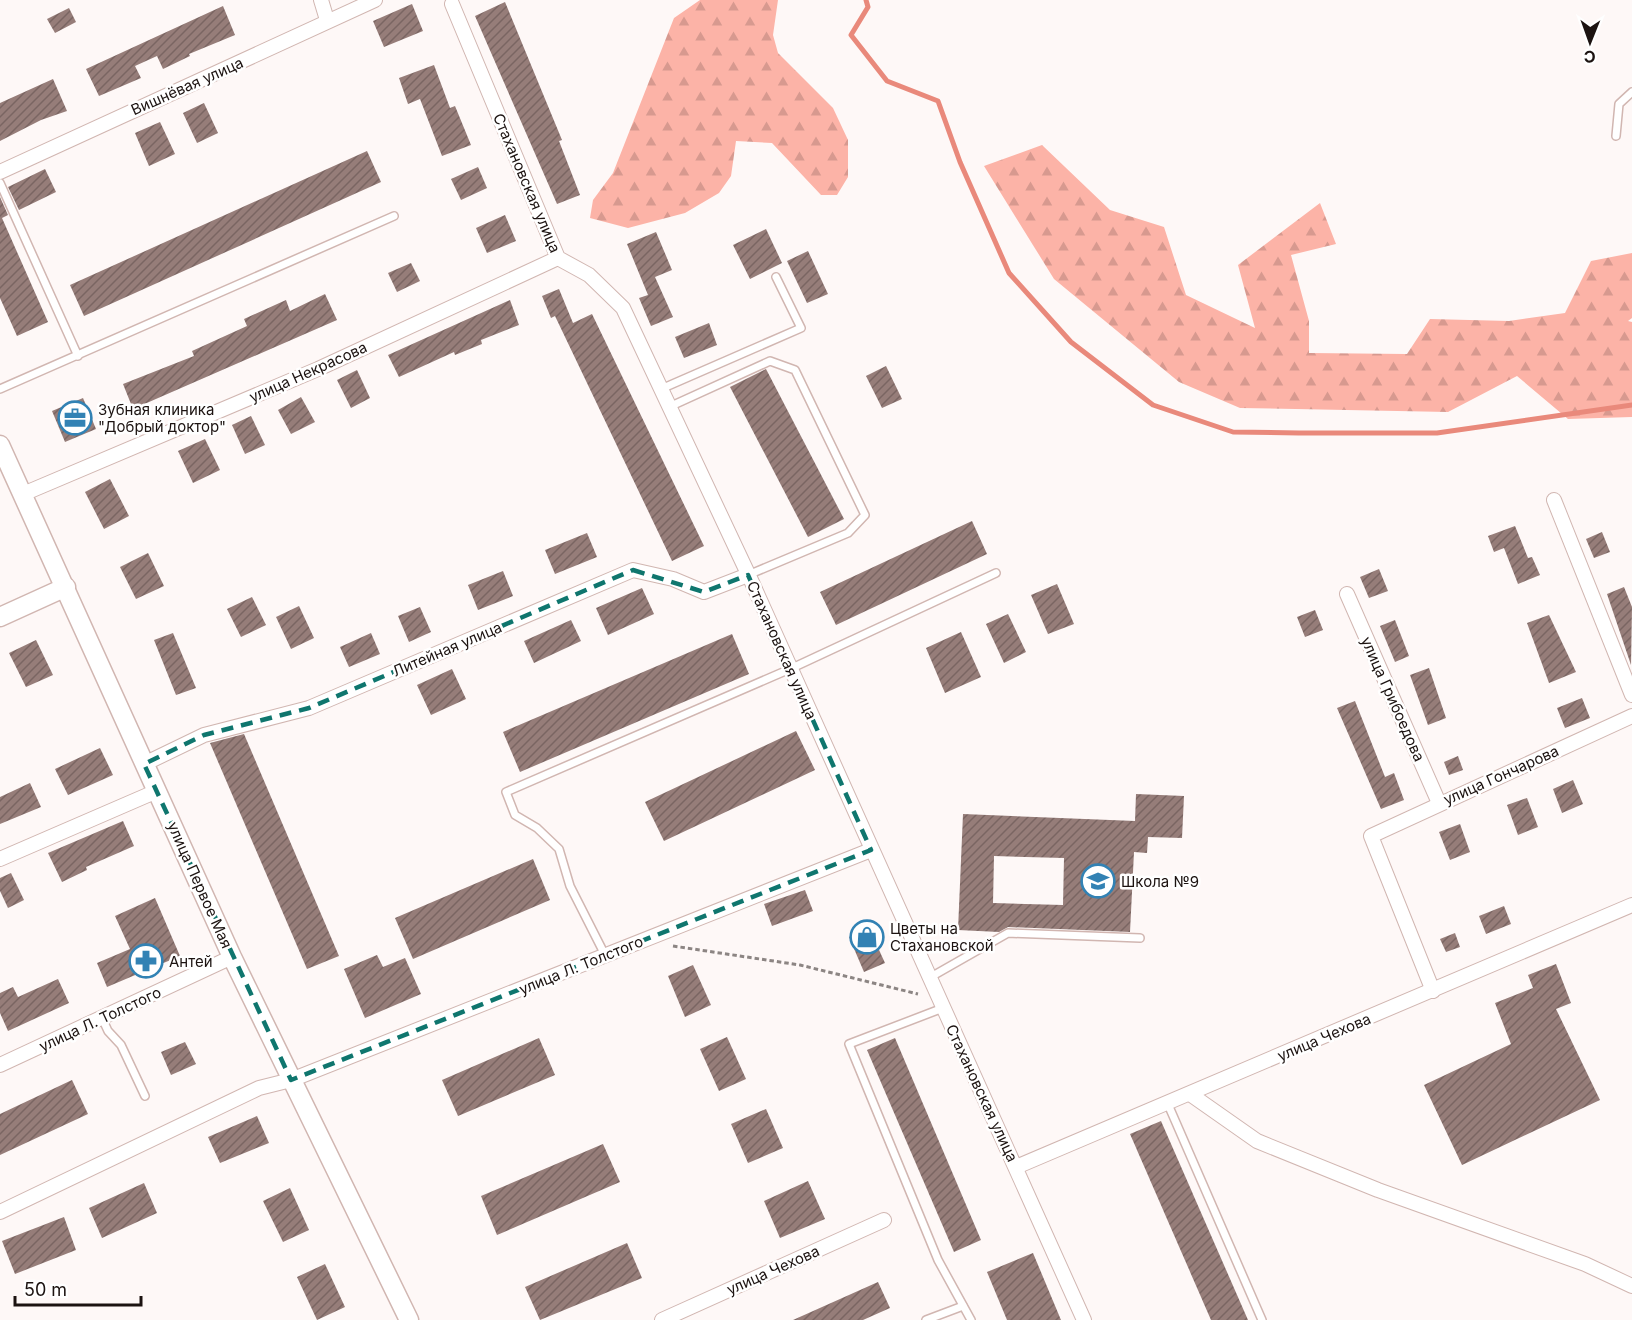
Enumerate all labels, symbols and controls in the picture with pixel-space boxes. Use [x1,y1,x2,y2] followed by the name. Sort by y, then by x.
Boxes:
[1560,12,1620,72] north arrow
[1583,47,1596,67] text: С
[128,53,246,119] street label: Вишнёвая улица
[489,110,565,256] street label: Стахановская улица
[246,337,370,407] street label: улица Некрасова
[57,400,93,436] office icon: Зубная клиника "Добрый доктор"
[98,400,226,436] place label: Зубная клиника "Добрый доктор"
[743,578,821,722] street label: Стахановская улица
[389,617,505,681] street label: Литейная улица
[1357,634,1429,764] street label: улица Грибоедова
[1440,741,1562,809] street label: улица Гончарова
[164,819,236,951] street label: улица Первое Мая
[1080,863,1116,899] school or university icon: Школа №9
[1121,872,1199,891] place label: Школа №9
[849,919,885,955] shop icon: Цветы на Стахановской
[890,919,994,955] place label: Цветы на Стахановской
[516,931,646,999] street label: улица Л. Толстого
[128,943,164,979] pharmacy icon: Антей
[169,952,213,971] place label: Антей
[36,982,164,1056] street label: улица Л. Толстого
[1274,1009,1374,1065] street label: улица Чехова
[942,1021,1022,1165] street label: Стахановская улица
[724,1241,822,1299] street label: улица Чехова
[15,1269,141,1307] scale bar
[24,1279,67,1300] text: 50 m

